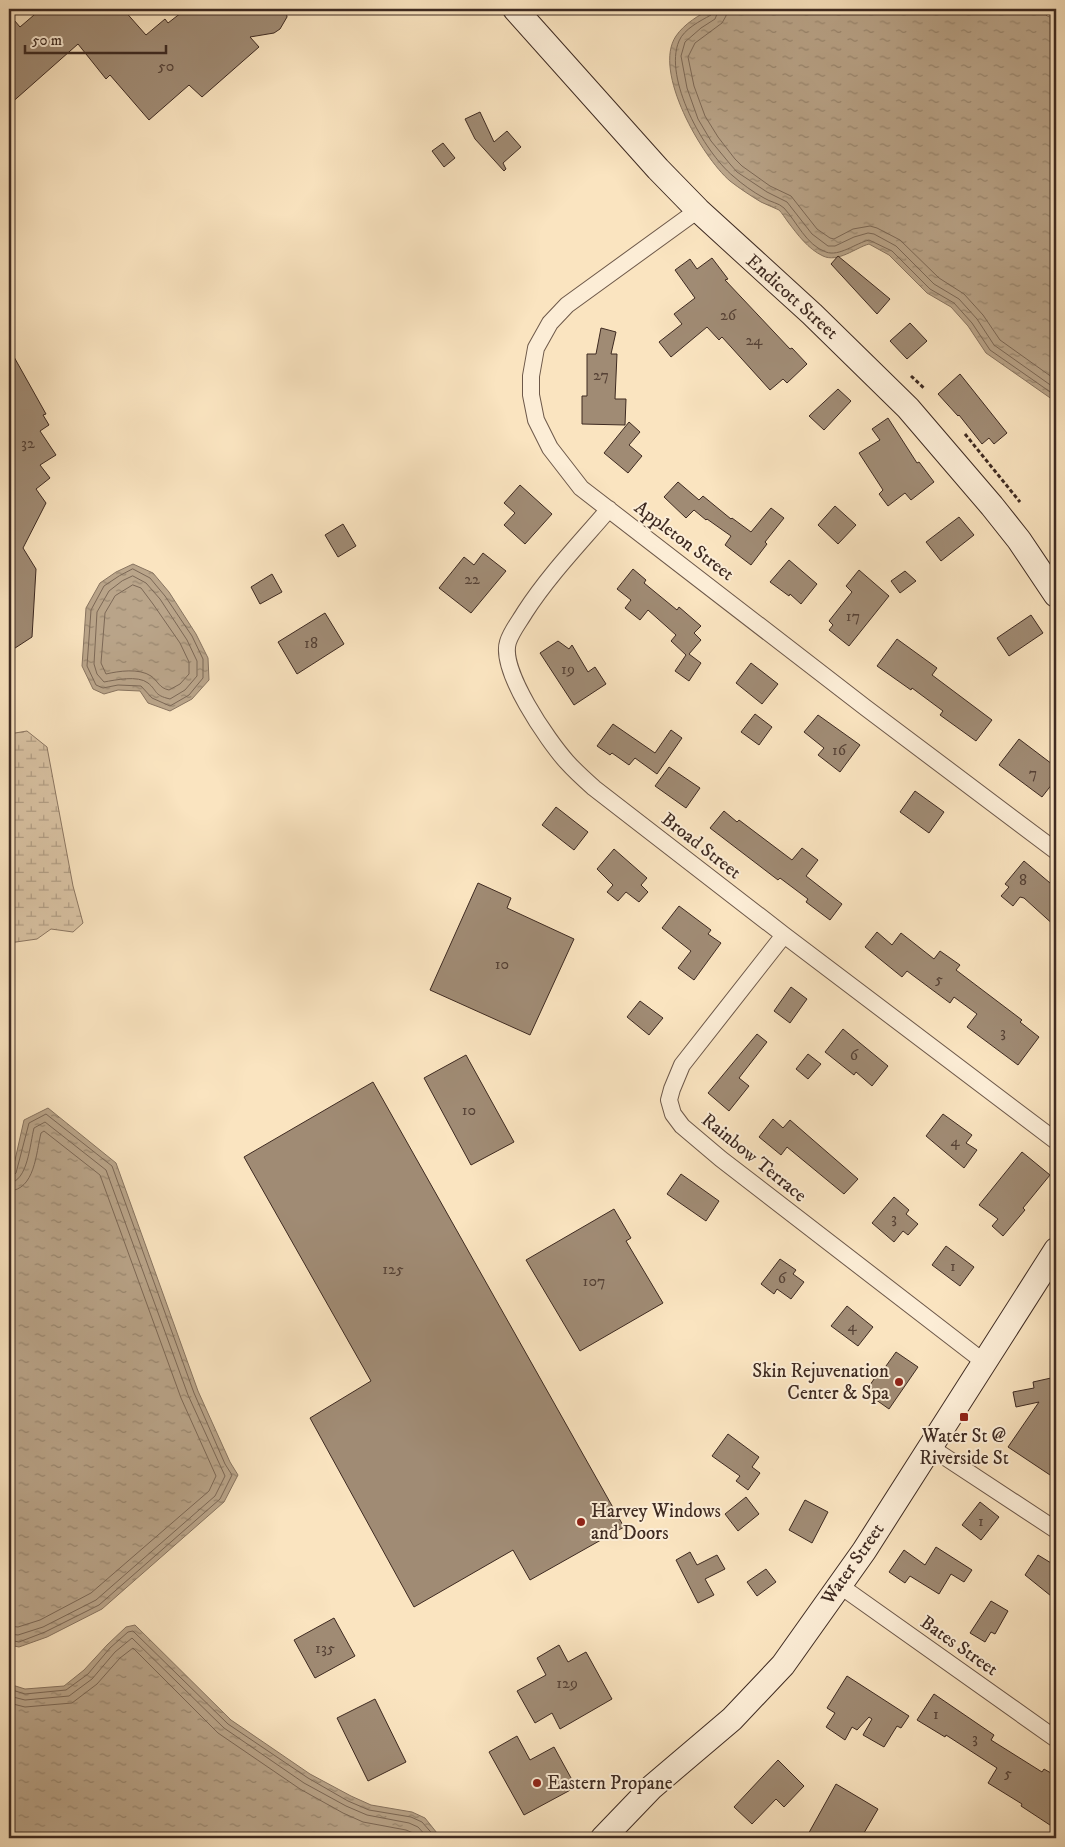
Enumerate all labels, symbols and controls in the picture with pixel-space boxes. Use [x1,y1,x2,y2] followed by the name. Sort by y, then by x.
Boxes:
[25,22,166,54] scale bar
[32,31,62,50] text: 50 m
[158,56,174,76] house number: 50
[741,250,843,344] street label: Endicott Street
[720,305,737,325] house number: 26
[745,330,763,350] house number: 24
[593,365,609,385] house number: 27
[21,433,35,453] house number: 32
[630,496,738,586] street label: Appleton Street
[464,569,480,589] house number: 22
[846,606,860,626] house number: 17
[304,633,318,653] house number: 18
[561,659,575,679] house number: 19
[832,740,847,760] house number: 16
[1029,763,1037,783] house number: 7
[657,808,745,884] street label: Broad Street
[1019,870,1027,890] house number: 8
[495,954,509,974] house number: 10
[935,969,943,989] house number: 5
[1000,1022,1006,1042] house number: 3
[850,1045,859,1065] house number: 6
[462,1100,476,1120] house number: 10
[697,1109,811,1207] street label: Rainbow Terrace
[950,1131,960,1151] house number: 4
[891,1208,897,1228] house number: 3
[950,1256,956,1276] house number: 1
[382,1259,404,1279] house number: 125
[778,1268,787,1288] house number: 6
[583,1271,605,1291] house number: 107
[847,1316,857,1336] house number: 4
[752,1360,889,1405] place label: Skin Rejuvenation Center & Spa
[893,1376,905,1388] marker: Skin Rejuvenation Center & Spa
[958,1411,970,1423] marker: Water St @ Riverside St
[919,1425,1009,1470] place label: Water St @ Riverside St
[591,1500,721,1545] place label: Harvey Windows and Doors
[978,1511,984,1531] house number: 1
[575,1516,587,1528] marker: Harvey Windows and Doors
[816,1519,889,1610] street label: Water Street
[916,1611,1002,1681] street label: Bates Street
[315,1638,335,1658] house number: 135
[556,1673,578,1693] house number: 129
[933,1704,939,1724] house number: 1
[972,1728,978,1748] house number: 3
[1004,1763,1012,1783] house number: 5
[547,1772,673,1795] place label: Eastern Propane
[531,1777,543,1789] marker: Eastern Propane

